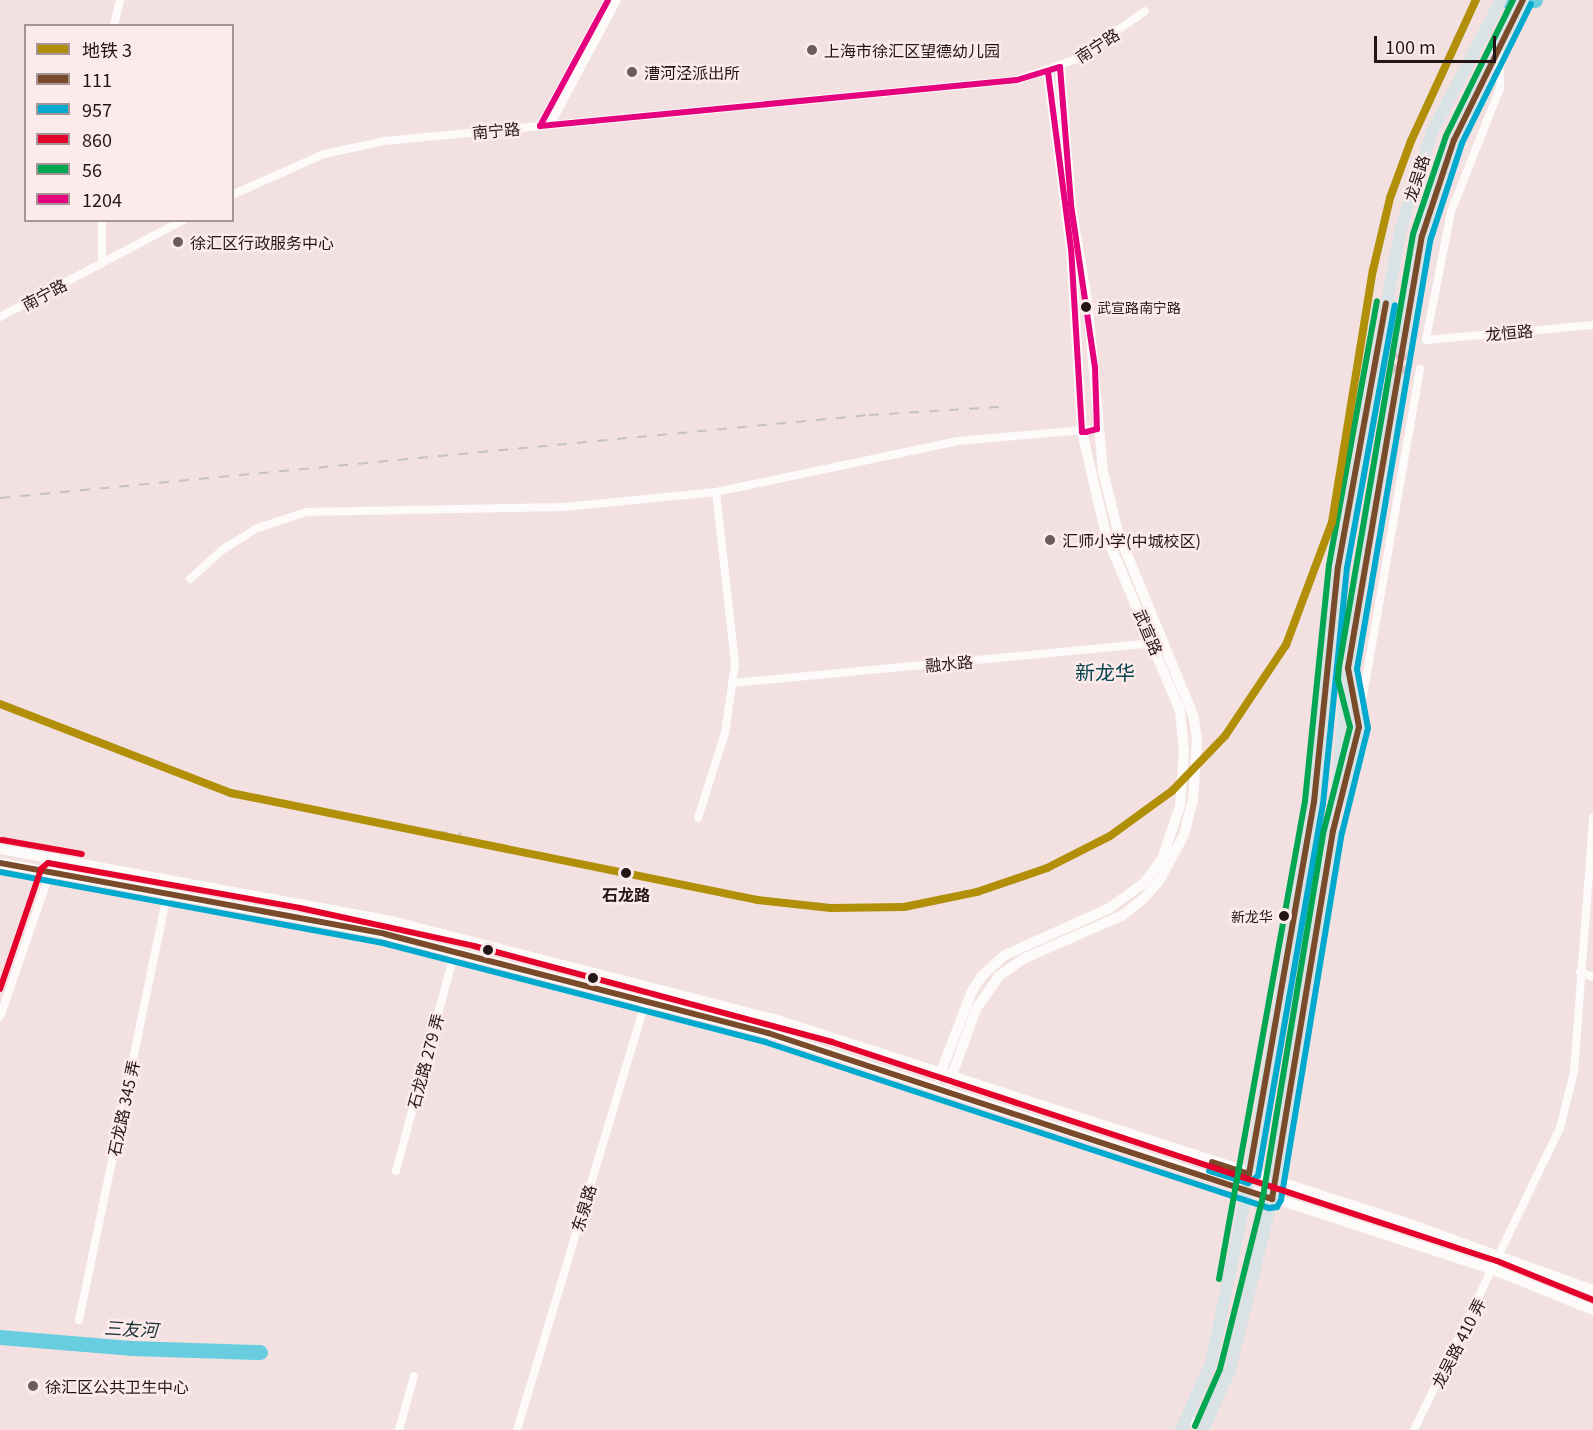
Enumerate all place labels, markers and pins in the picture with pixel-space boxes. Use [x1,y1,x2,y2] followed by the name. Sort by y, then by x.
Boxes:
[824,40,1000,60] place label: 上海市徐汇区望德幼儿园
[805,43,819,57] marker: 上海市徐汇区望德幼儿园
[644,62,740,82] place label: 漕河泾派出所
[625,65,639,79] marker: 漕河泾派出所
[190,232,334,252] place label: 徐汇区行政服务中心
[171,235,185,249] marker: 徐汇区行政服务中心
[1097,299,1181,315] place label: 武宣路南宁路
[1080,301,1092,313] marker: 武宣路南宁路
[1062,530,1201,550] place label: 汇师小学(中城校区)
[1043,533,1057,547] marker: 汇师小学(中城校区)
[617,864,635,882] marker: 石龙路
[602,884,650,904] place label: 石龙路
[1231,908,1273,924] place label: 新龙华
[1278,910,1290,922] marker: 新龙华
[482,944,494,956] unlabelled marker
[587,972,599,984] unlabelled marker
[45,1376,189,1396] place label: 徐汇区公共卫生中心
[26,1379,40,1393] marker: 徐汇区公共卫生中心

